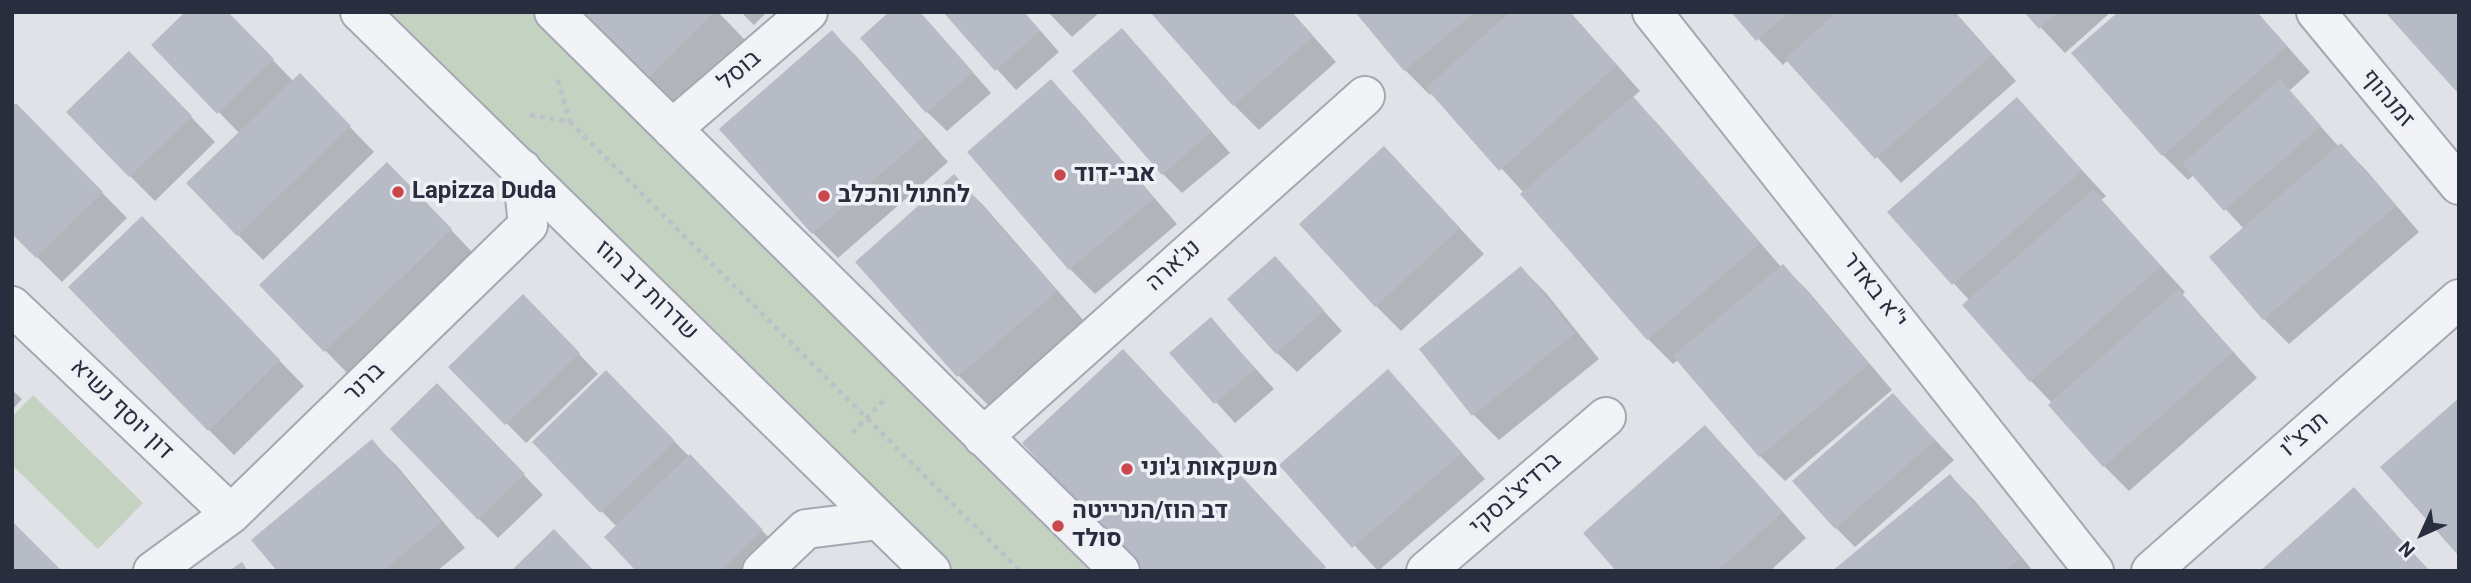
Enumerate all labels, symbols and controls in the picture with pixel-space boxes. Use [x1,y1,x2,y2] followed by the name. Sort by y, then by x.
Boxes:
[713,45,767,97] street label: בוסל
[2354,64,2420,134] street label: זמנהוף
[1074,161,1155,189] place label: אבי-דוד
[1052,167,1068,183] marker: אבי-דוד
[412,178,556,206] place label: Lapizza Duda
[838,182,970,210] place label: לחתול והכלב
[390,184,406,200] marker: Lapizza Duda
[816,188,832,204] marker: לחתול והכלב
[1141,234,1207,298] street label: נג'ארה
[588,235,704,347] street label: שדרות דב הוז
[1835,247,1913,335] street label: י"א באדר
[63,354,179,466] street label: דון יוסף נשיא
[339,357,391,409] street label: ברנר
[2275,406,2335,464] street label: תרצ"ו
[1464,447,1568,541] street label: ברדיצ'בסקי
[1141,455,1278,483] place label: משקאות ג'וני
[1119,461,1135,477] marker: משקאות ג'וני
[1072,498,1228,554] place label: דב הוז/הנרייטה סולד
[2387,499,2457,569] north arrow
[1050,518,1066,534] marker: דב הוז/הנרייטה סולד
[2394,536,2420,562] text: N

